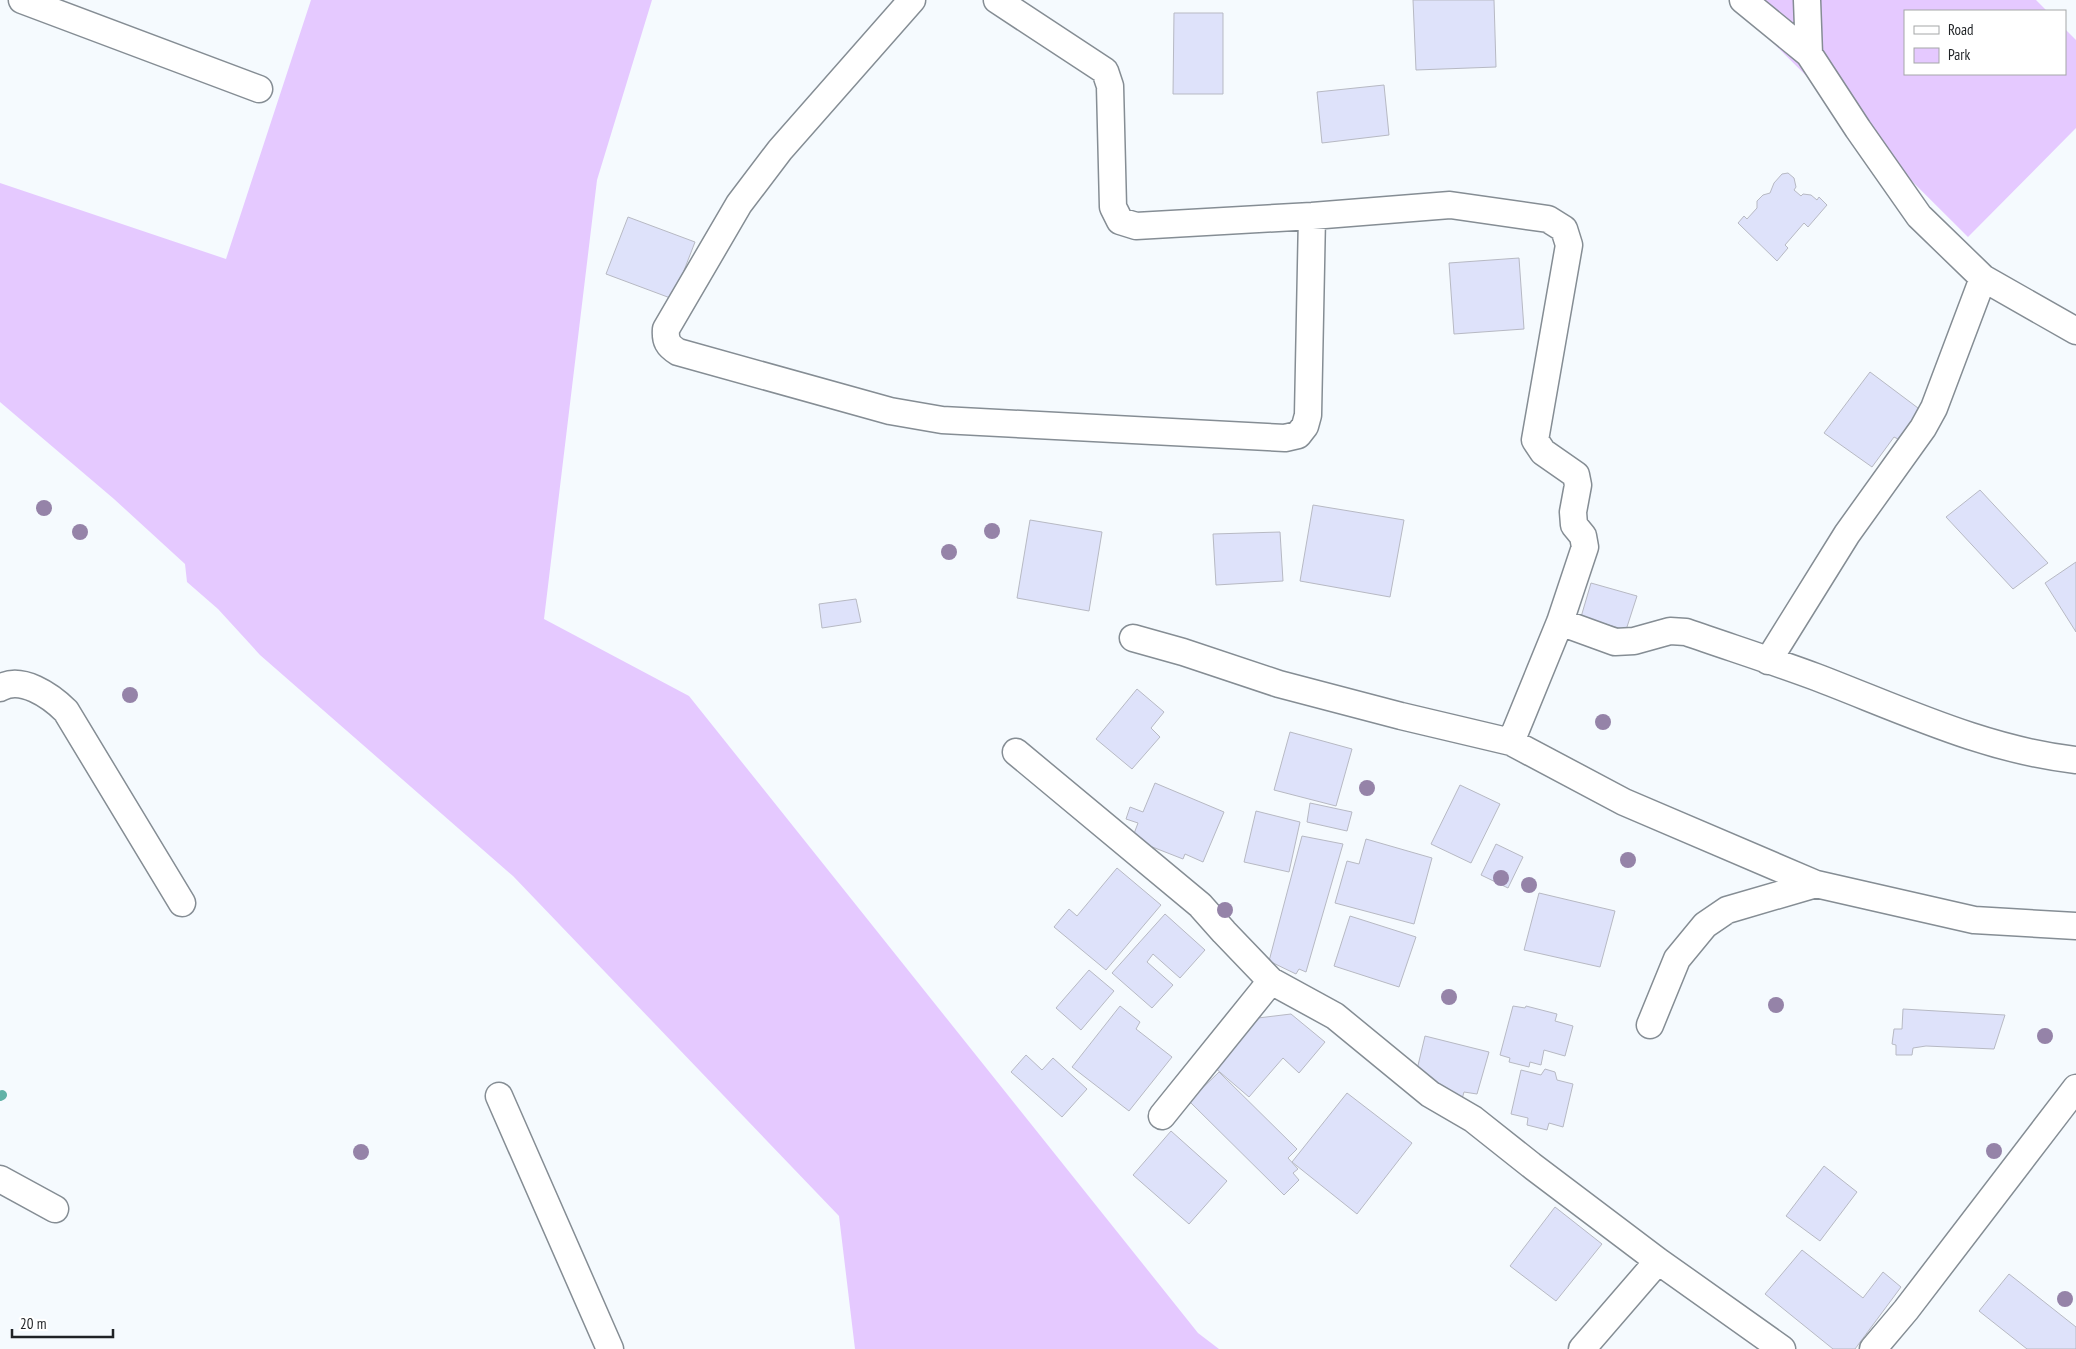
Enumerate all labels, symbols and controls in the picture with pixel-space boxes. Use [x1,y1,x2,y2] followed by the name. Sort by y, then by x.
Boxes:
[1904,10,2066,75] legend
[1948,20,1974,39] text: Road
[1948,45,1970,64] text: Park
[12,1306,114,1338] scale bar
[20,1314,46,1333] text: 20 m

